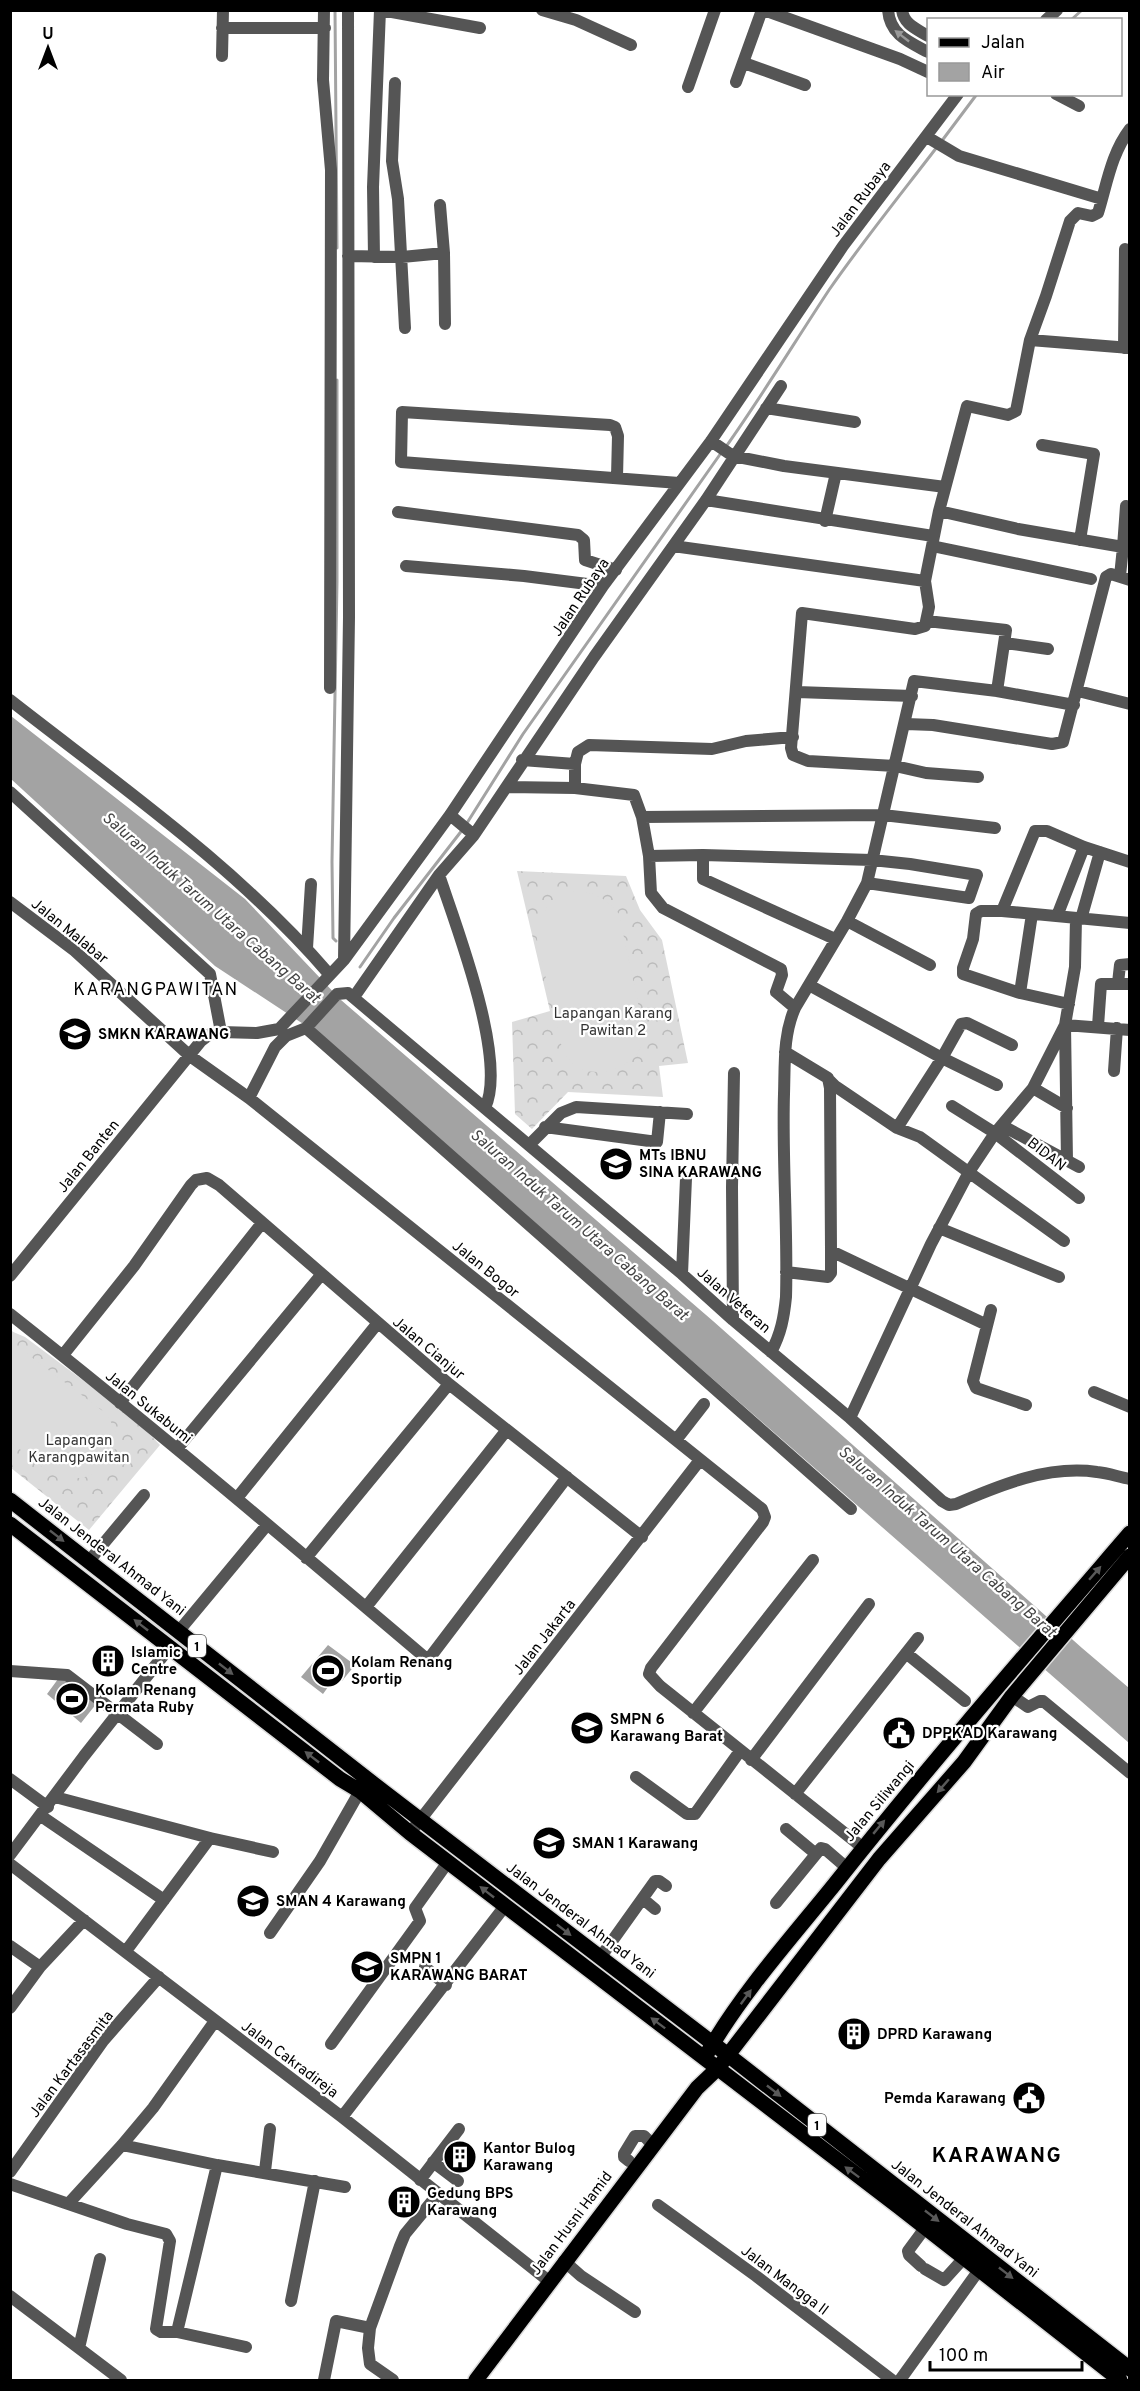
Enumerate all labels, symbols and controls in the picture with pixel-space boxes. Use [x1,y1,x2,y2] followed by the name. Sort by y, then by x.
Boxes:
[18,18,78,78] north arrow
[927,18,1122,96] legend
[42,25,54,45] text: U
[894,30,910,43] one-way arrow
[981,32,1025,55] text: Jalan
[981,62,1005,85] text: Air
[826,158,896,242] street label: Jalan Rubaya
[548,555,614,641] street label: Jalan Rubaya
[98,808,325,1009] water label: Saluran Induk Tarum Utara Cabang Barat
[27,895,112,969] street label: Jalan Malabar
[73,979,239,1002] district label: KARANGPAWITAN
[553,1005,673,1041] park label: Lapangan Karang Pawitan 2
[57,1016,93,1052] school or university icon: SMKN KARAWANG
[98,1026,229,1045] place label: SMKN KARAWANG
[54,1117,124,1197] street label: Jalan Banten
[466,1125,693,1326] water label: Saluran Induk Tarum Utara Cabang Barat
[1023,1134,1069,1176] street label: BIDAN
[598,1146,634,1182] school or university icon: MTs IBNU SINA KARAWANG
[639,1147,762,1183] place label: MTs IBNU SINA KARAWANG
[448,1237,523,1303] street label: Jalan Bogor
[692,1264,774,1338] street label: Jalan Veteran
[388,1313,468,1385] street label: Jalan Cianjur
[101,1367,195,1449] street label: Jalan Sukabumi
[28,1432,130,1468] park label: Lapangan Karangpawitan
[834,1442,1061,1643] water label: Saluran Induk Tarum Utara Cabang Barat
[33,1494,189,1621] street label: Jalan Jenderal Ahmad Yani
[49,1529,64,1541] one-way arrow
[1088,1566,1101,1581] one-way arrow
[510,1596,581,1680] street label: Jalan Jakarta
[134,1619,150,1631] one-way arrow
[188,1635,206,1657] road number: 1
[90,1643,126,1679] building icon: Islamic Centre
[131,1644,181,1680] place label: Islamic Centre
[310,1653,346,1689] sports icon: Kolam Renang Sportip
[351,1654,452,1690] place label: Kolam Renang Sportip
[218,1663,234,1675] one-way arrow
[54,1681,90,1717] sports icon: Kolam Renang Permata Ruby
[95,1682,196,1718] place label: Kolam Renang Permata Ruby
[569,1710,605,1746] school or university icon: SMPN 6 Karawang Barat
[610,1711,723,1747] place label: SMPN 6 Karawang Barat
[881,1715,917,1751] public building icon: DPPKAD Karawang
[922,1725,1058,1744] place label: DPPKAD Karawang
[305,1752,320,1764] one-way arrow
[841,1757,920,1846] street label: Jalan Siliwangi
[937,1778,950,1793] one-way arrow
[873,1819,886,1835] one-way arrow
[531,1825,567,1861] school or university icon: SMAN 1 Karawang
[572,1835,698,1854] place label: SMAN 1 Karawang
[502,1859,659,1984] street label: Jalan Jenderal Ahmad Yani
[235,1883,271,1919] school or university icon: SMAN 4 Karawang
[479,1886,495,1898] one-way arrow
[276,1893,406,1912] place label: SMAN 4 Karawang
[555,1924,571,1936] one-way arrow
[349,1949,385,1985] school or university icon: SMPN 1 KARAWANG BARAT
[390,1950,527,1986] place label: SMPN 1 KARAWANG BARAT
[740,1989,752,2004] one-way arrow
[26,2008,119,2122] street label: Jalan Kartasasmita
[836,2016,872,2052] building icon: DPRD Karawang
[237,2017,341,2103] street label: Jalan Cakradireja
[651,2018,666,2030] one-way arrow
[877,2026,992,2045] place label: DPRD Karawang
[1011,2080,1047,2116] public building icon: Pemda Karawang
[766,2084,782,2097] one-way arrow
[884,2090,1006,2109] place label: Pemda Karawang
[808,2114,826,2136] road number: 1
[442,2139,478,2175] building icon: Kantor Bulog Karawang
[483,2140,575,2176] place label: Kantor Bulog Karawang
[932,2143,1062,2170] district label: KARAWANG
[886,2156,1042,2283] street label: Jalan Jenderal Ahmad Yani
[845,2167,860,2179] one-way arrow
[527,2168,617,2279] street label: Jalan Husni Hamid
[386,2184,422,2220] building icon: Gedung BPS Karawang
[427,2185,514,2221] place label: Gedung BPS Karawang
[924,2210,940,2222] one-way arrow
[736,2242,832,2320] street label: Jalan Mangga II
[998,2266,1013,2278] one-way arrow
[930,2334,1082,2372] scale bar
[939,2345,988,2368] text: 100 m

